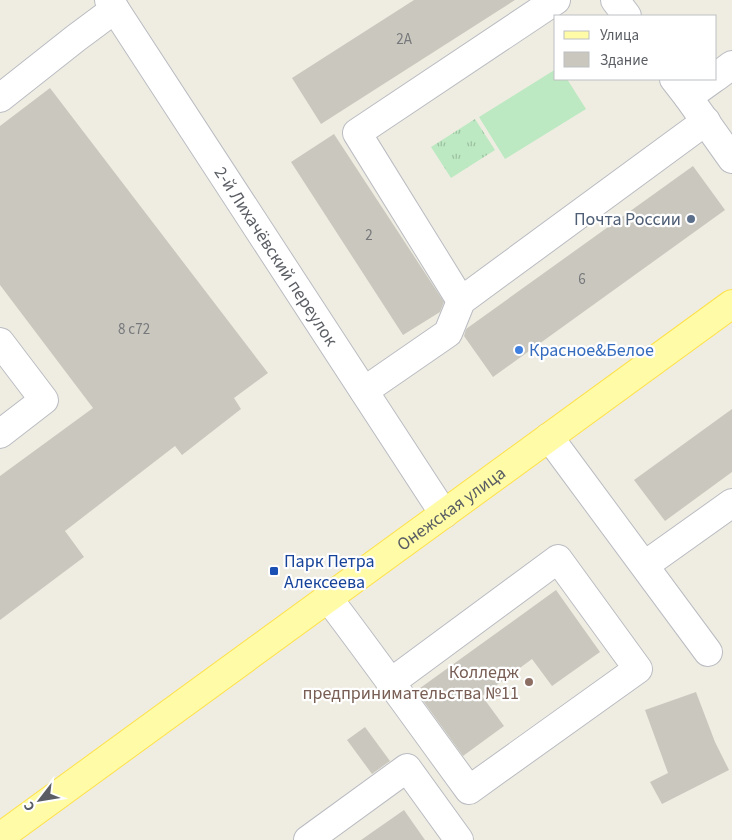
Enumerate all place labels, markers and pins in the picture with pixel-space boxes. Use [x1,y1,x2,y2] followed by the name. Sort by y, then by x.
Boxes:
[574,207,681,232] place label: Почта России
[685,213,697,225] marker: Почта России
[529,338,654,363] place label: Красное&Белое
[513,344,525,356] marker: Красное&Белое
[284,549,375,595] place label: Парк Петра Алексеева
[268,565,280,577] marker: Парк Петра Алексеева
[302,660,520,706] place label: Колледж предпринимательства №11
[523,676,535,688] marker: Колледж предпринимательства №11

